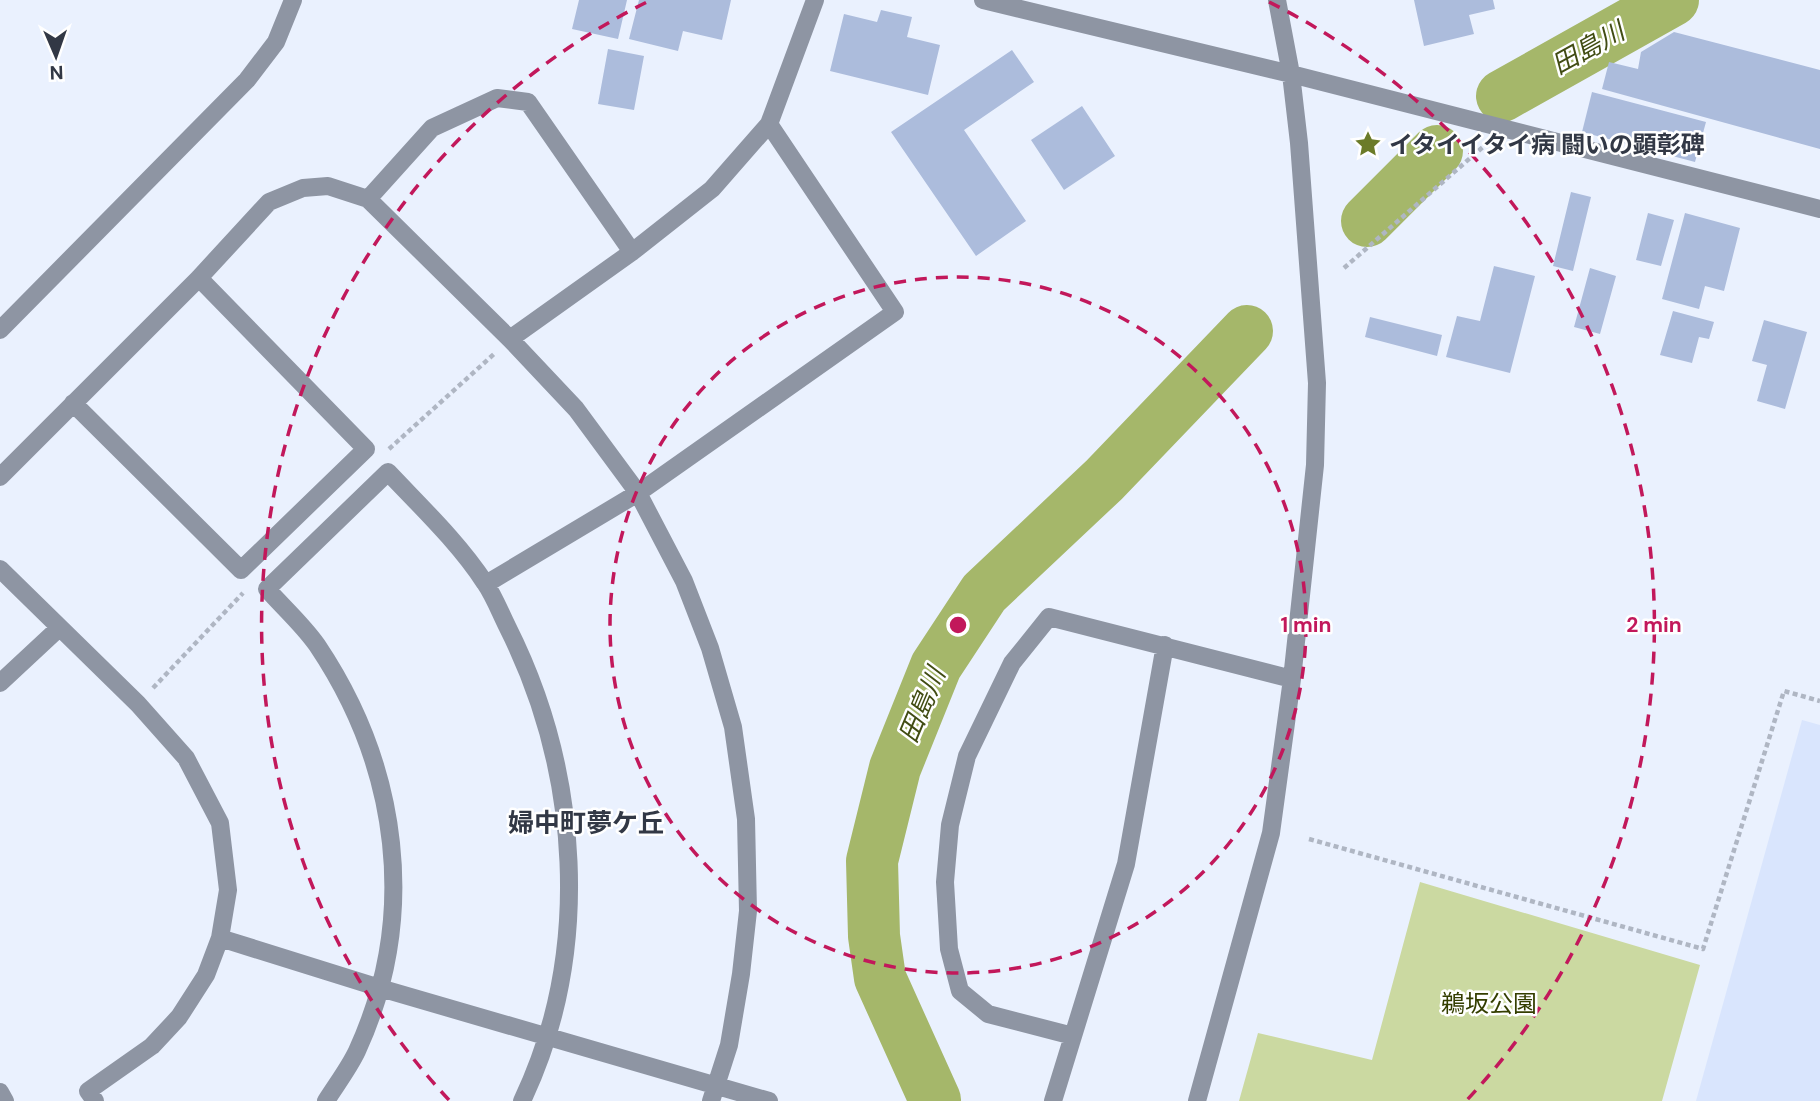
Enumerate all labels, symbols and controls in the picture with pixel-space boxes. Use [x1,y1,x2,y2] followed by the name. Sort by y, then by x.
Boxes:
[1546,13,1633,82] water label: 田島川
[21,21,91,91] north arrow
[49,60,64,85] text: N
[1353,129,1383,159] place icon: イタイイタイ病 闘いの顕彰碑
[1389,129,1705,160] place label: イタイイタイ病 闘いの顕彰碑
[1280,611,1332,639] text: 1 min
[1626,611,1682,639] text: 2 min
[946,613,970,637] centre of rings
[891,660,954,748] water label: 田島川
[508,806,664,840] district label: 婦中町夢ケ丘
[1441,988,1537,1019] park label: 鵜坂公園

